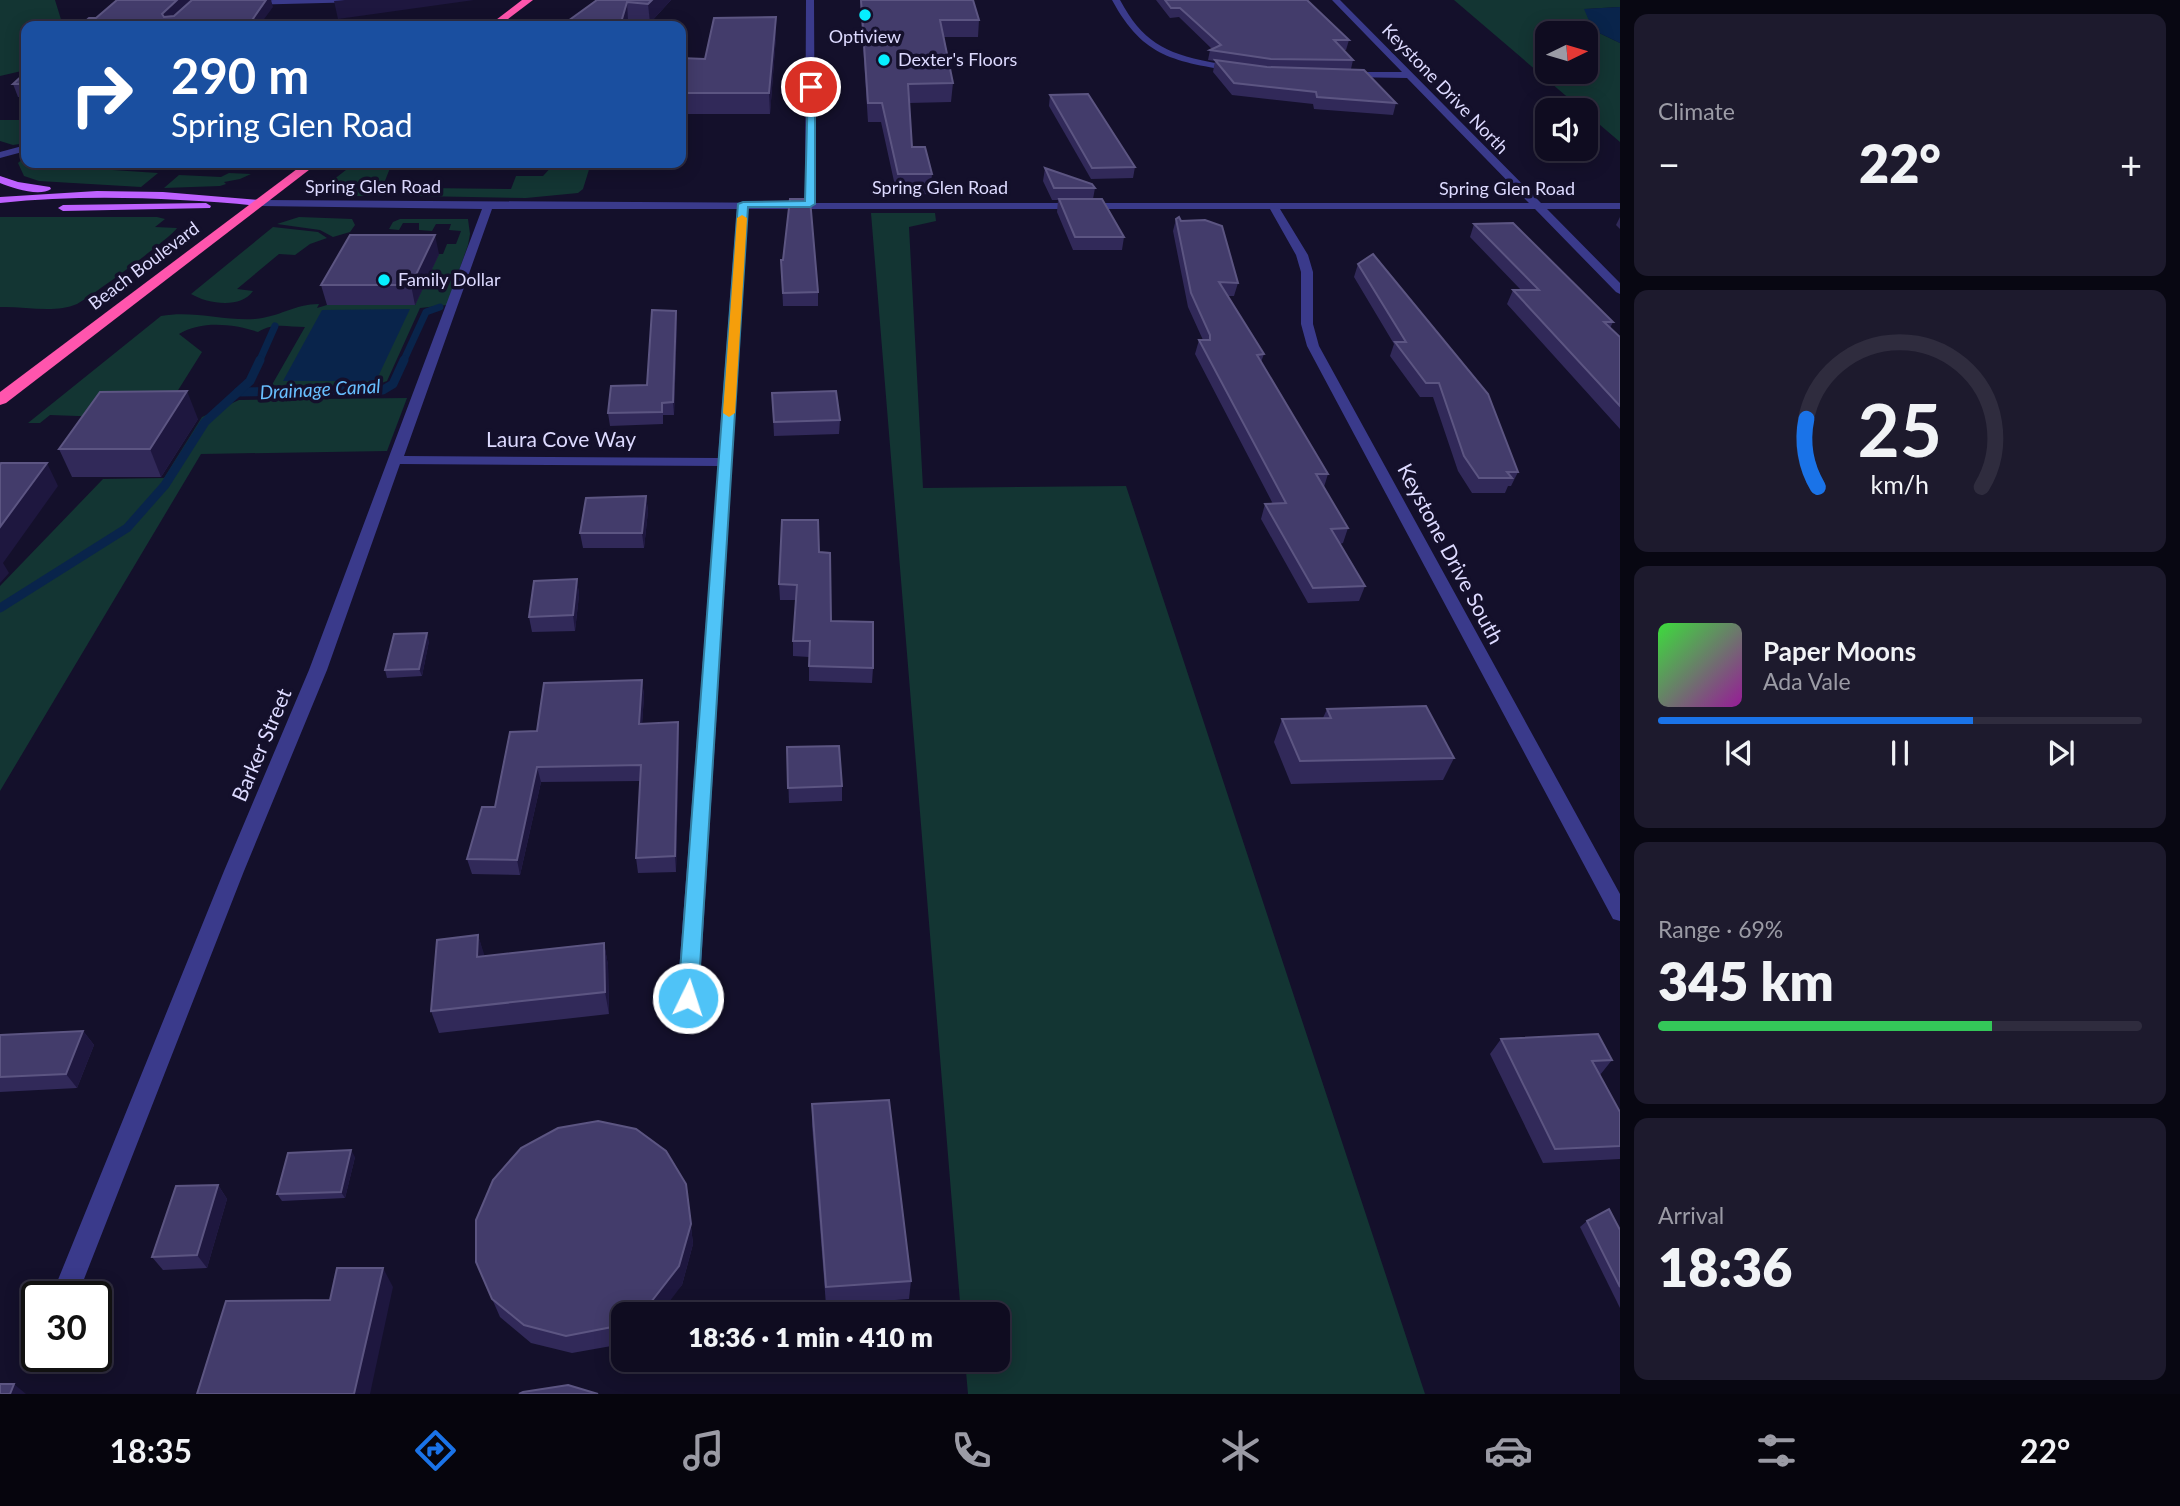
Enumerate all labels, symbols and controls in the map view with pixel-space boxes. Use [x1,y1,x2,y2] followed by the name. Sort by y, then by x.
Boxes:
[857,7,873,23] marker: Optiview
[1378,19,1514,158] street label: Keystone Drive North
[1535,21,1598,84] north arrow
[1535,21,1598,161] map controls
[829,25,901,47] place label: Optiview
[171,46,309,104] text: 290 m
[898,48,1017,70] place label: Dexter's Floors
[56,49,147,140] icon: right
[876,52,892,68] marker: Dexter's Floors
[781,57,841,117] pin
[792,68,830,106] icon: arrive
[1658,97,1735,125] text: Climate
[1535,98,1598,161] button: sound
[171,105,413,144] text: Spring Glen Road
[1859,132,1941,194] text: 22°
[1658,141,1680,187] text: −
[2120,141,2142,187] text: +
[305,175,441,197] street label: Spring Glen Road
[872,176,1008,198] street label: Spring Glen Road
[1439,177,1575,199] street label: Spring Glen Road
[84,216,203,314] street label: Beach Boulevard
[398,268,501,290] place label: Family Dollar
[376,272,392,288] marker: Family Dollar
[259,374,381,403] water label: Drainage Canal
[1858,385,1942,473] text: 25
[486,426,636,451] street label: Laura Cove Way
[1393,459,1510,648] street label: Keystone Drive South
[1871,469,1929,499] text: km/h
[1763,635,1916,667] text: Paper Moons
[1763,667,1851,695] text: Ada Vale
[226,684,296,805] street label: Barker Street
[1720,734,1758,772] icon: previous
[1881,734,1919,772] icon: pause
[2042,734,2080,772] icon: next
[1658,915,1783,943] text: Range · 69%
[1658,950,1834,1012] text: 345 km
[651,961,725,1035] position arrow
[1658,1201,1724,1229] text: Arrival
[1658,1236,1792,1298] text: 18:36
[21,1281,112,1372] speed limit sign: 30
[688,1321,933,1353] text: 18:36 · 1 min · 410 m
[411,1426,460,1475] icon: directions
[679,1426,728,1475] icon: music
[947,1426,996,1475] icon: phone
[1216,1426,1265,1475] icon: climate
[1484,1426,1533,1475] icon: car
[1752,1426,1801,1475] icon: filters
[110,1431,192,1470] text: 18:35
[2020,1431,2070,1470] text: 22°

